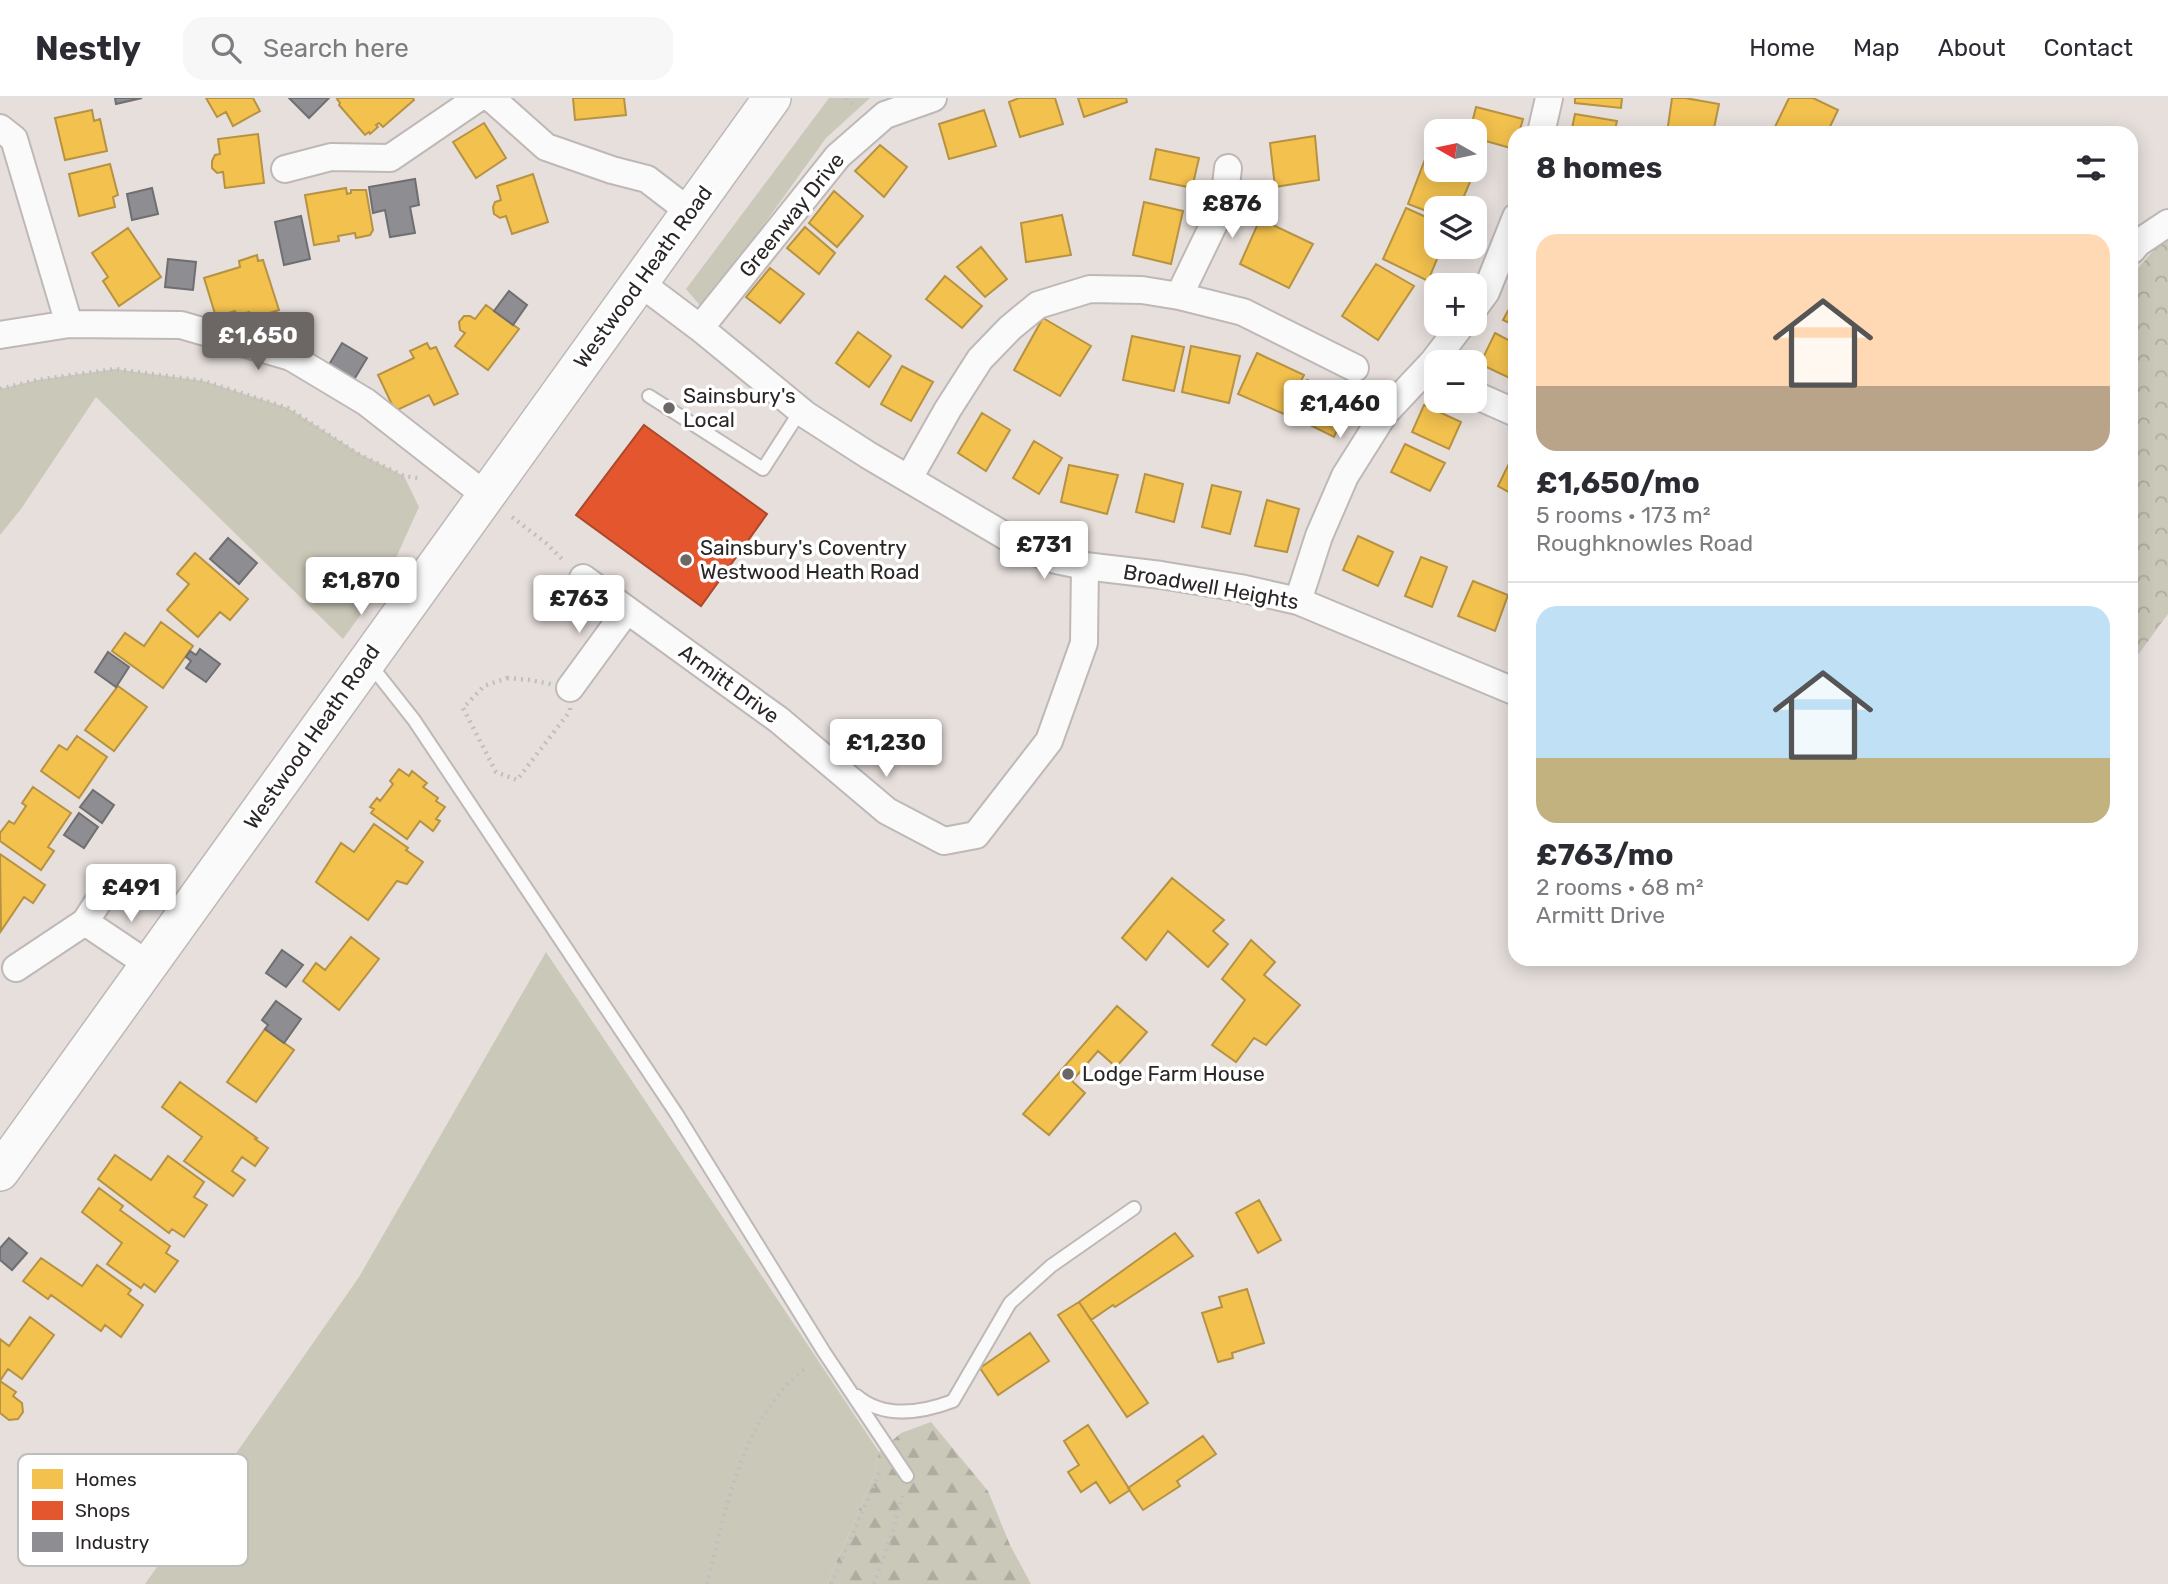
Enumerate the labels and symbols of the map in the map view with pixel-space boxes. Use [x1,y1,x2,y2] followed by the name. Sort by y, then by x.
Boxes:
[1424,119,1488,182] north arrow
[734,147,849,282] street label: Greenway Drive
[1191,180,1273,240] pin: £876
[568,181,717,373] street label: Westwood Heath Road
[201,313,315,372] pin: £1,650
[1283,380,1397,440] pin: £1,460
[683,383,796,432] place label: Sainsbury's Local
[661,400,677,416] marker: Sainsbury's Local
[1003,522,1085,581] pin: £731
[700,535,920,584] place label: Sainsbury's Coventry Westwood Heath Road
[678,552,694,568] marker: Sainsbury's Coventry Westwood Heath Road
[304,558,418,617] pin: £1,870
[1121,559,1301,614] street label: Broadwell Heights
[538,575,620,635] pin: £763
[674,639,784,728] street label: Armitt Drive
[238,640,385,834] street label: Westwood Heath Road
[829,720,943,779] pin: £1,230
[90,864,172,924] pin: £491
[1082,1061,1265,1086] place label: Lodge Farm House
[1060,1066,1076,1082] marker: Lodge Farm House
[18,1454,248,1566] legend
[75,1468,137,1491] text: Homes
[75,1499,130,1522] text: Shops
[75,1531,149,1554] text: Industry

